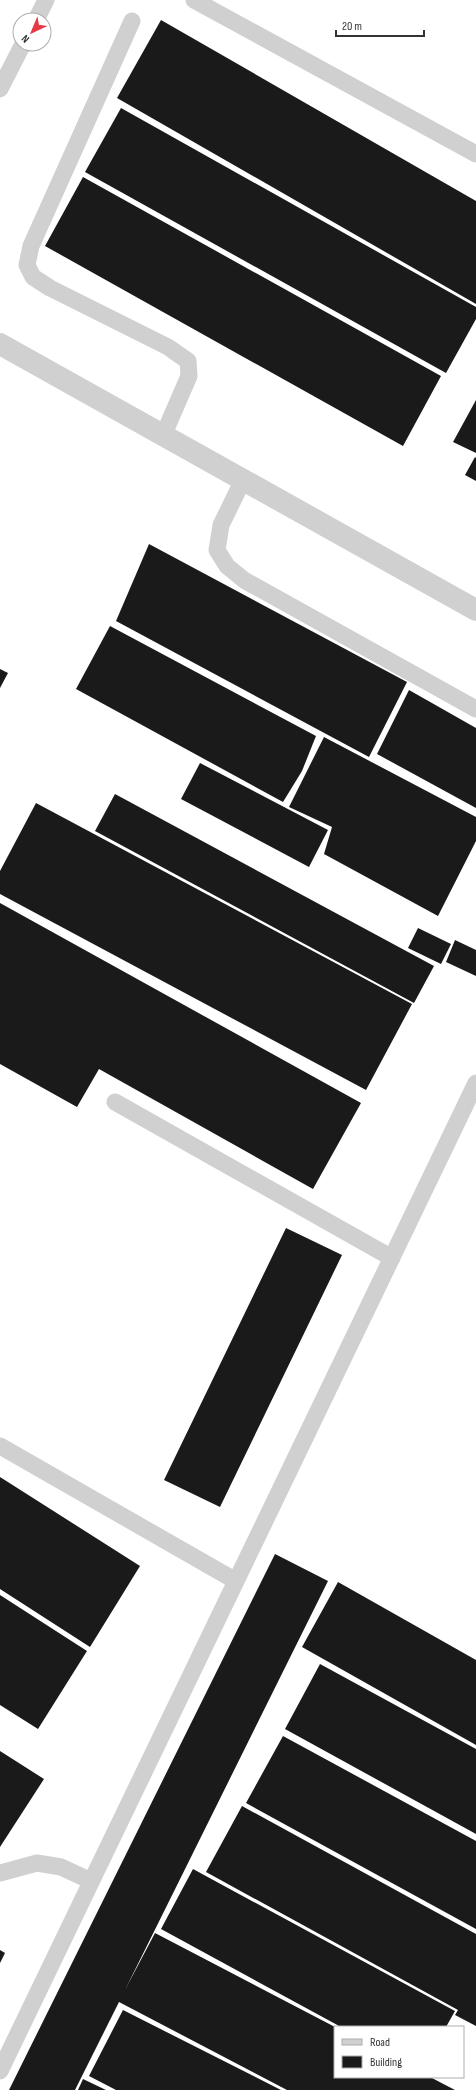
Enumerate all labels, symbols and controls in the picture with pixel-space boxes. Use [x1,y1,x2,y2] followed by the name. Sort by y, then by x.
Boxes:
[12,12,52,52] north arrow
[336,12,424,38] scale bar
[342,19,362,34] text: 20 m
[19,32,32,46] text: N
[334,2026,464,2078] legend
[370,2035,390,2050] text: Road
[370,2055,402,2070] text: Building

